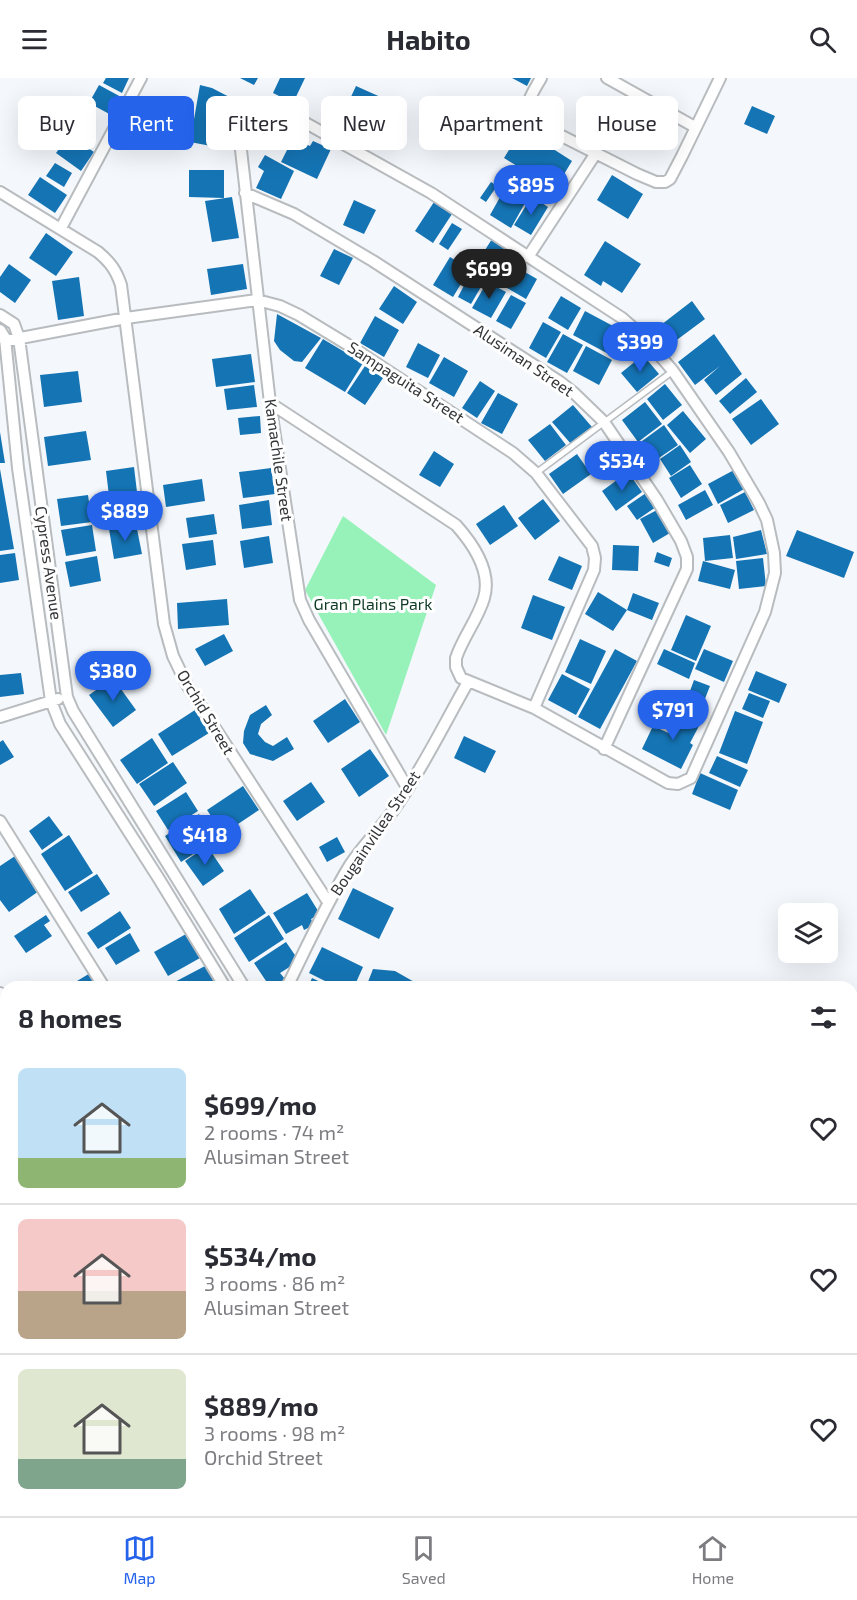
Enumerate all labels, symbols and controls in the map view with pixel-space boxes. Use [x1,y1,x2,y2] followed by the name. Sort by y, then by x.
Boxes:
[18,23,51,56] icon: menu
[386,23,471,55] text: Habito
[806,23,839,56] icon: search
[18,96,96,150] chip: Buy
[108,96,194,150] chip: Rent
[206,96,309,150] chip: Filters
[321,96,407,150] chip: New
[419,96,564,150] chip: Apartment
[576,96,678,150] chip: House
[495,165,567,216] pin: $895
[508,172,554,196] text: $895
[453,249,525,300] pin: $699
[466,256,513,280] text: $699
[471,319,578,400] street label: Alusiman Street
[604,322,676,373] pin: $399
[617,329,663,353] text: $399
[345,337,468,426] street label: Sampaguita Street
[261,397,297,522] street label: Kamachile Street
[586,441,658,492] pin: $534
[599,448,645,472] text: $534
[89,491,161,542] pin: $889
[101,498,149,522] text: $889
[32,505,67,621] street label: Cypress Avenue
[314,594,432,613] park label: Gran Plains Park
[77,651,149,702] pin: $380
[89,658,137,682] text: $380
[174,666,239,757] street label: Orchid Street
[637,690,709,741] pin: $791
[652,697,694,721] text: $791
[326,767,423,899] street label: Bougainvillea Street
[169,815,241,866] pin: $418
[182,822,228,846] text: $418
[778,903,838,963] map controls
[778,903,838,963] button: layers
[807,1001,840,1034] icon: filters
[18,1002,122,1033] text: 8 homes
[204,1089,317,1120] text: $699/mo
[66,1092,138,1164] icon: home
[807,1112,840,1145] icon: heart
[204,1120,344,1144] text: 2 rooms · 74 m²
[204,1144,349,1168] text: Alusiman Street
[204,1240,317,1271] text: $534/mo
[66,1243,138,1315] icon: home
[807,1263,840,1296] icon: heart
[204,1271,345,1295] text: 3 rooms · 86 m²
[204,1295,349,1319] text: Alusiman Street
[204,1390,319,1421] text: $889/mo
[66,1393,138,1465] icon: home
[807,1413,840,1446] icon: heart
[204,1421,345,1445] text: 3 rooms · 98 m²
[204,1445,323,1469] text: Orchid Street
[123,1532,156,1587] tab: Map
[402,1532,446,1587] tab: Saved
[692,1532,734,1587] tab: Home

